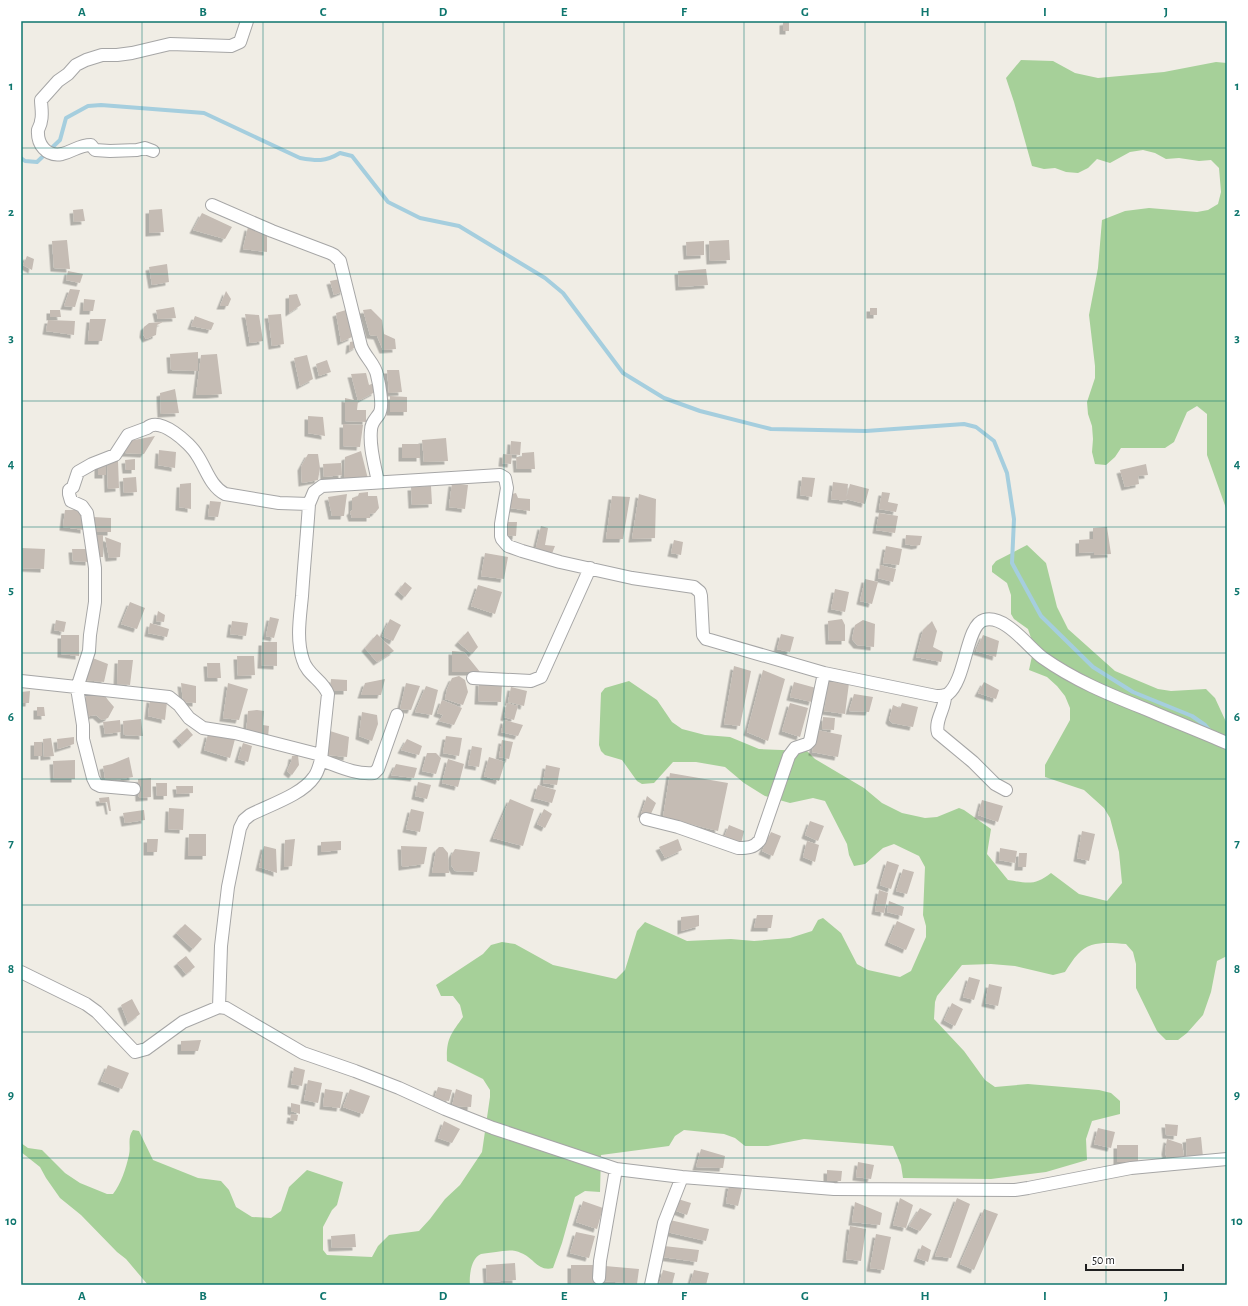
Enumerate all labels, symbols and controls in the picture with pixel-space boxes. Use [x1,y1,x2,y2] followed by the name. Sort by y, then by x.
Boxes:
[78,6,86,19] text: A
[199,6,207,19] text: B
[320,6,327,19] text: C
[439,6,448,19] text: D
[561,6,568,19] text: E
[681,6,688,19] text: F
[801,6,809,19] text: G
[920,6,930,19] text: H
[1043,6,1047,19] text: I
[1164,6,1168,19] text: J
[9,80,13,93] text: 1
[1235,80,1239,93] text: 1
[8,206,14,219] text: 2
[1234,206,1240,219] text: 2
[8,332,14,345] text: 3
[1234,332,1240,345] text: 3
[8,458,15,471] text: 4
[1234,458,1241,471] text: 4
[8,584,14,597] text: 5
[1234,584,1240,597] text: 5
[8,711,14,724] text: 6
[1234,711,1240,724] text: 6
[8,837,14,850] text: 7
[1234,837,1240,850] text: 7
[8,963,14,976] text: 8
[1234,963,1240,976] text: 8
[8,1089,14,1102] text: 9
[1234,1089,1240,1102] text: 9
[5,1215,17,1228] text: 10
[1231,1215,1243,1228] text: 10
[1086,1246,1183,1272] scale bar
[1092,1254,1115,1266] text: 50 m
[78,1290,86,1303] text: A
[199,1290,207,1303] text: B
[320,1290,327,1303] text: C
[439,1290,448,1303] text: D
[561,1290,568,1303] text: E
[681,1290,688,1303] text: F
[801,1290,809,1303] text: G
[920,1290,930,1303] text: H
[1043,1290,1047,1303] text: I
[1164,1290,1168,1303] text: J

